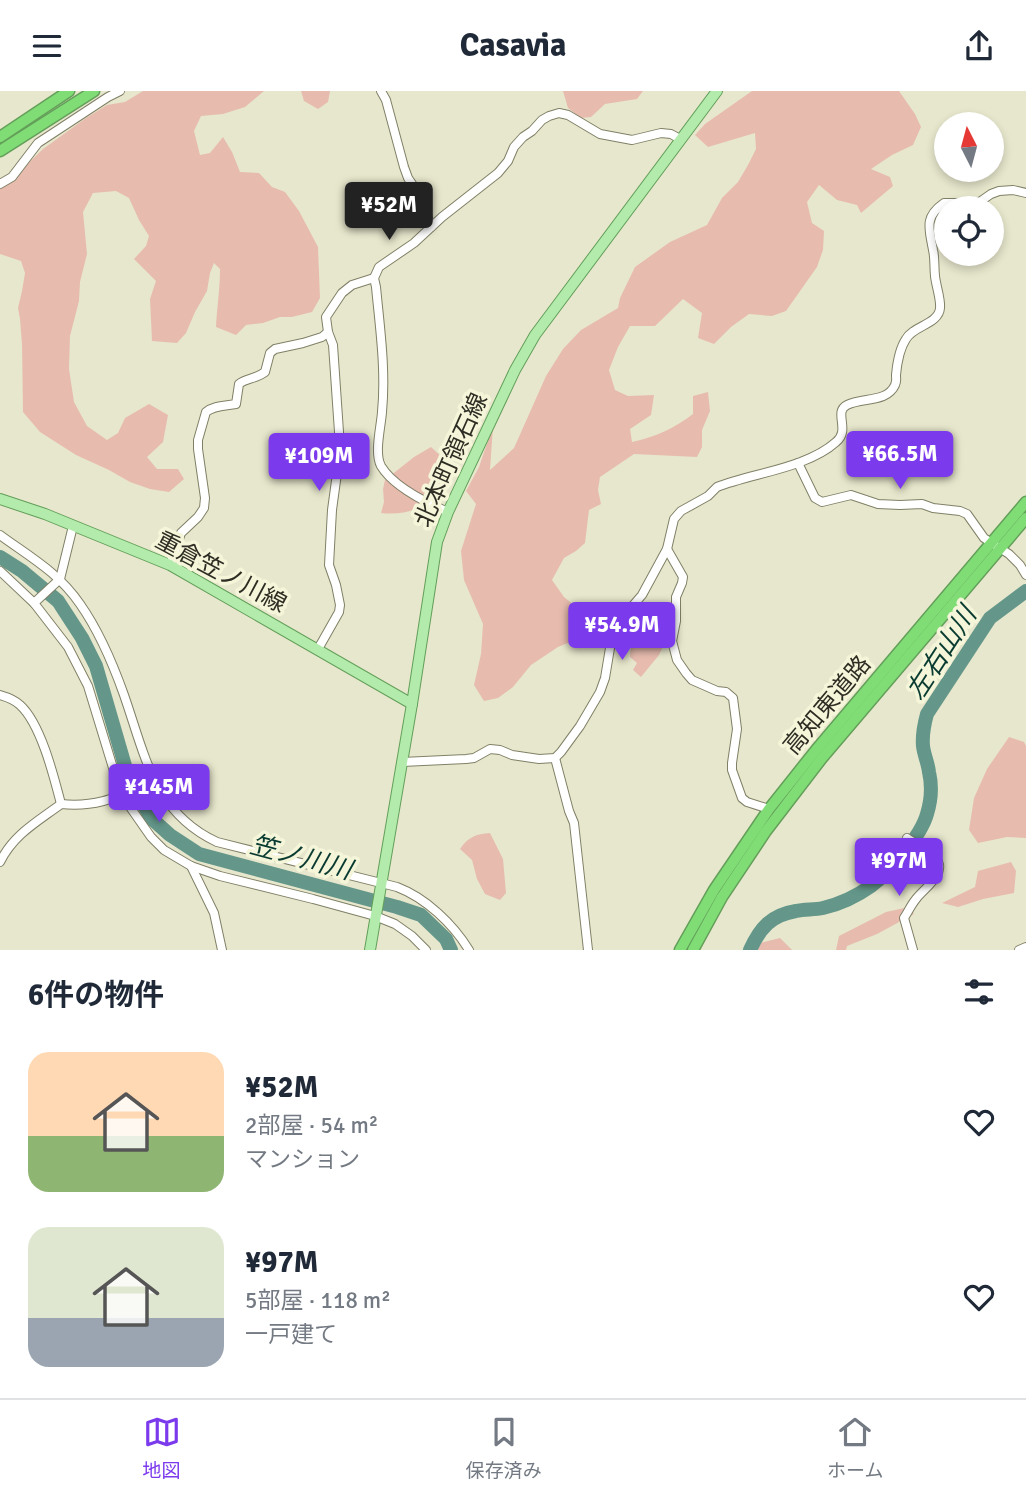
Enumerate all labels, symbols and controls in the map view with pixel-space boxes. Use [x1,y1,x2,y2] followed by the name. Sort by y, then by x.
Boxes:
[460,26,566,65] text: Casavia
[28,27,66,65] icon: menu
[960,27,998,65] icon: share
[934,112,1004,182] north arrow
[934,112,1004,266] map controls
[348,183,430,242] pin: ¥52M
[361,190,417,219] text: ¥52M
[934,196,1004,266] button: locate
[408,388,494,532] street label: 北本町領石線
[843,431,957,491] pin: ¥66.5M
[270,433,368,493] pin: ¥109M
[862,439,938,468] text: ¥66.5M
[285,441,353,470] text: ¥109M
[150,525,292,619] street label: 重倉笠ノ川線
[900,599,985,706] water label: 左右山川
[565,603,679,662] pin: ¥54.9M
[584,610,660,639] text: ¥54.9M
[777,649,877,761] street label: 高知東道路
[110,765,208,824] pin: ¥145M
[125,772,193,801] text: ¥145M
[246,829,358,888] water label: 笠ノ川川
[858,839,940,898] pin: ¥97M
[871,846,927,875] text: ¥97M
[960,973,998,1011] icon: filters
[28,977,164,1014] text: 6件の物件
[245,1069,319,1106] text: ¥52M
[84,1080,168,1164] icon: home
[960,1103,998,1141] icon: heart
[245,1111,378,1140] text: 2部屋 · 54 m²
[245,1145,360,1174] text: マンション
[245,1244,319,1281] text: ¥97M
[84,1255,168,1339] icon: home
[960,1278,998,1316] icon: heart
[245,1286,391,1315] text: 5部屋 · 118 m²
[245,1320,337,1349] text: 一戸建て
[143,1413,181,1483] tab: 地図
[466,1413,542,1483] tab: 保存済み
[827,1413,883,1483] tab: ホーム

